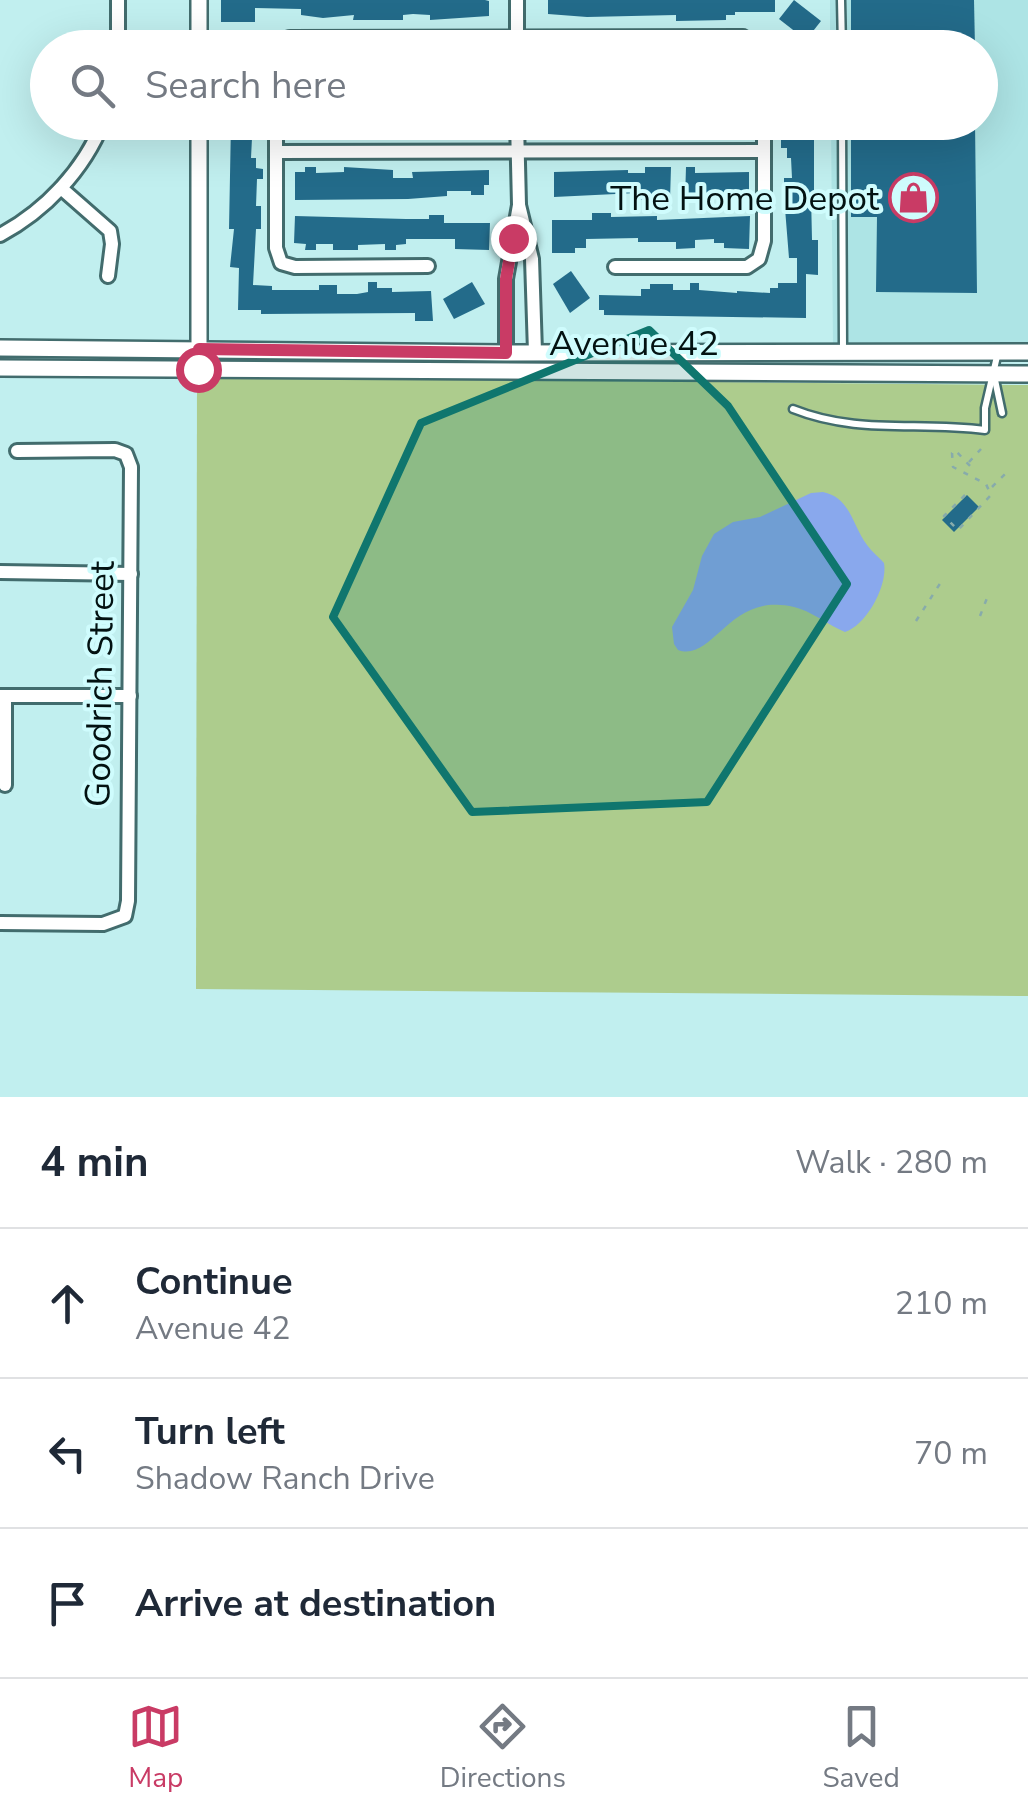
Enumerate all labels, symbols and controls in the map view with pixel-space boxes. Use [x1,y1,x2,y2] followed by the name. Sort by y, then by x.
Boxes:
[30,30,998,140] search box
[65,58,120,113] icon: search
[145,60,346,111] text: Search here
[888,172,940,224] shop icon: The Home Depot
[610,175,880,222] place label: The Home Depot
[491,216,537,262] route end
[549,320,719,367] street label: Avenue 42
[176,347,222,393] route start
[74,560,126,807] street label: Goodrich Street
[40,1134,149,1191] text: 4 min
[795,1141,988,1184] text: Walk · 280 m
[135,1256,293,1307] text: Continue
[40,1276,95,1331] icon: ahead
[895,1282,988,1325] text: 210 m
[135,1307,291,1350] text: Avenue 42
[135,1406,285,1457] text: Turn left
[40,1426,95,1481] icon: left
[914,1432,988,1475] text: 70 m
[135,1457,435,1500] text: Shadow Ranch Drive
[40,1576,95,1631] icon: arrive
[135,1578,496,1629] text: Arrive at destination
[128,1699,183,1797] tab: Map
[440,1699,566,1797] tab: Directions
[822,1699,900,1797] tab: Saved

